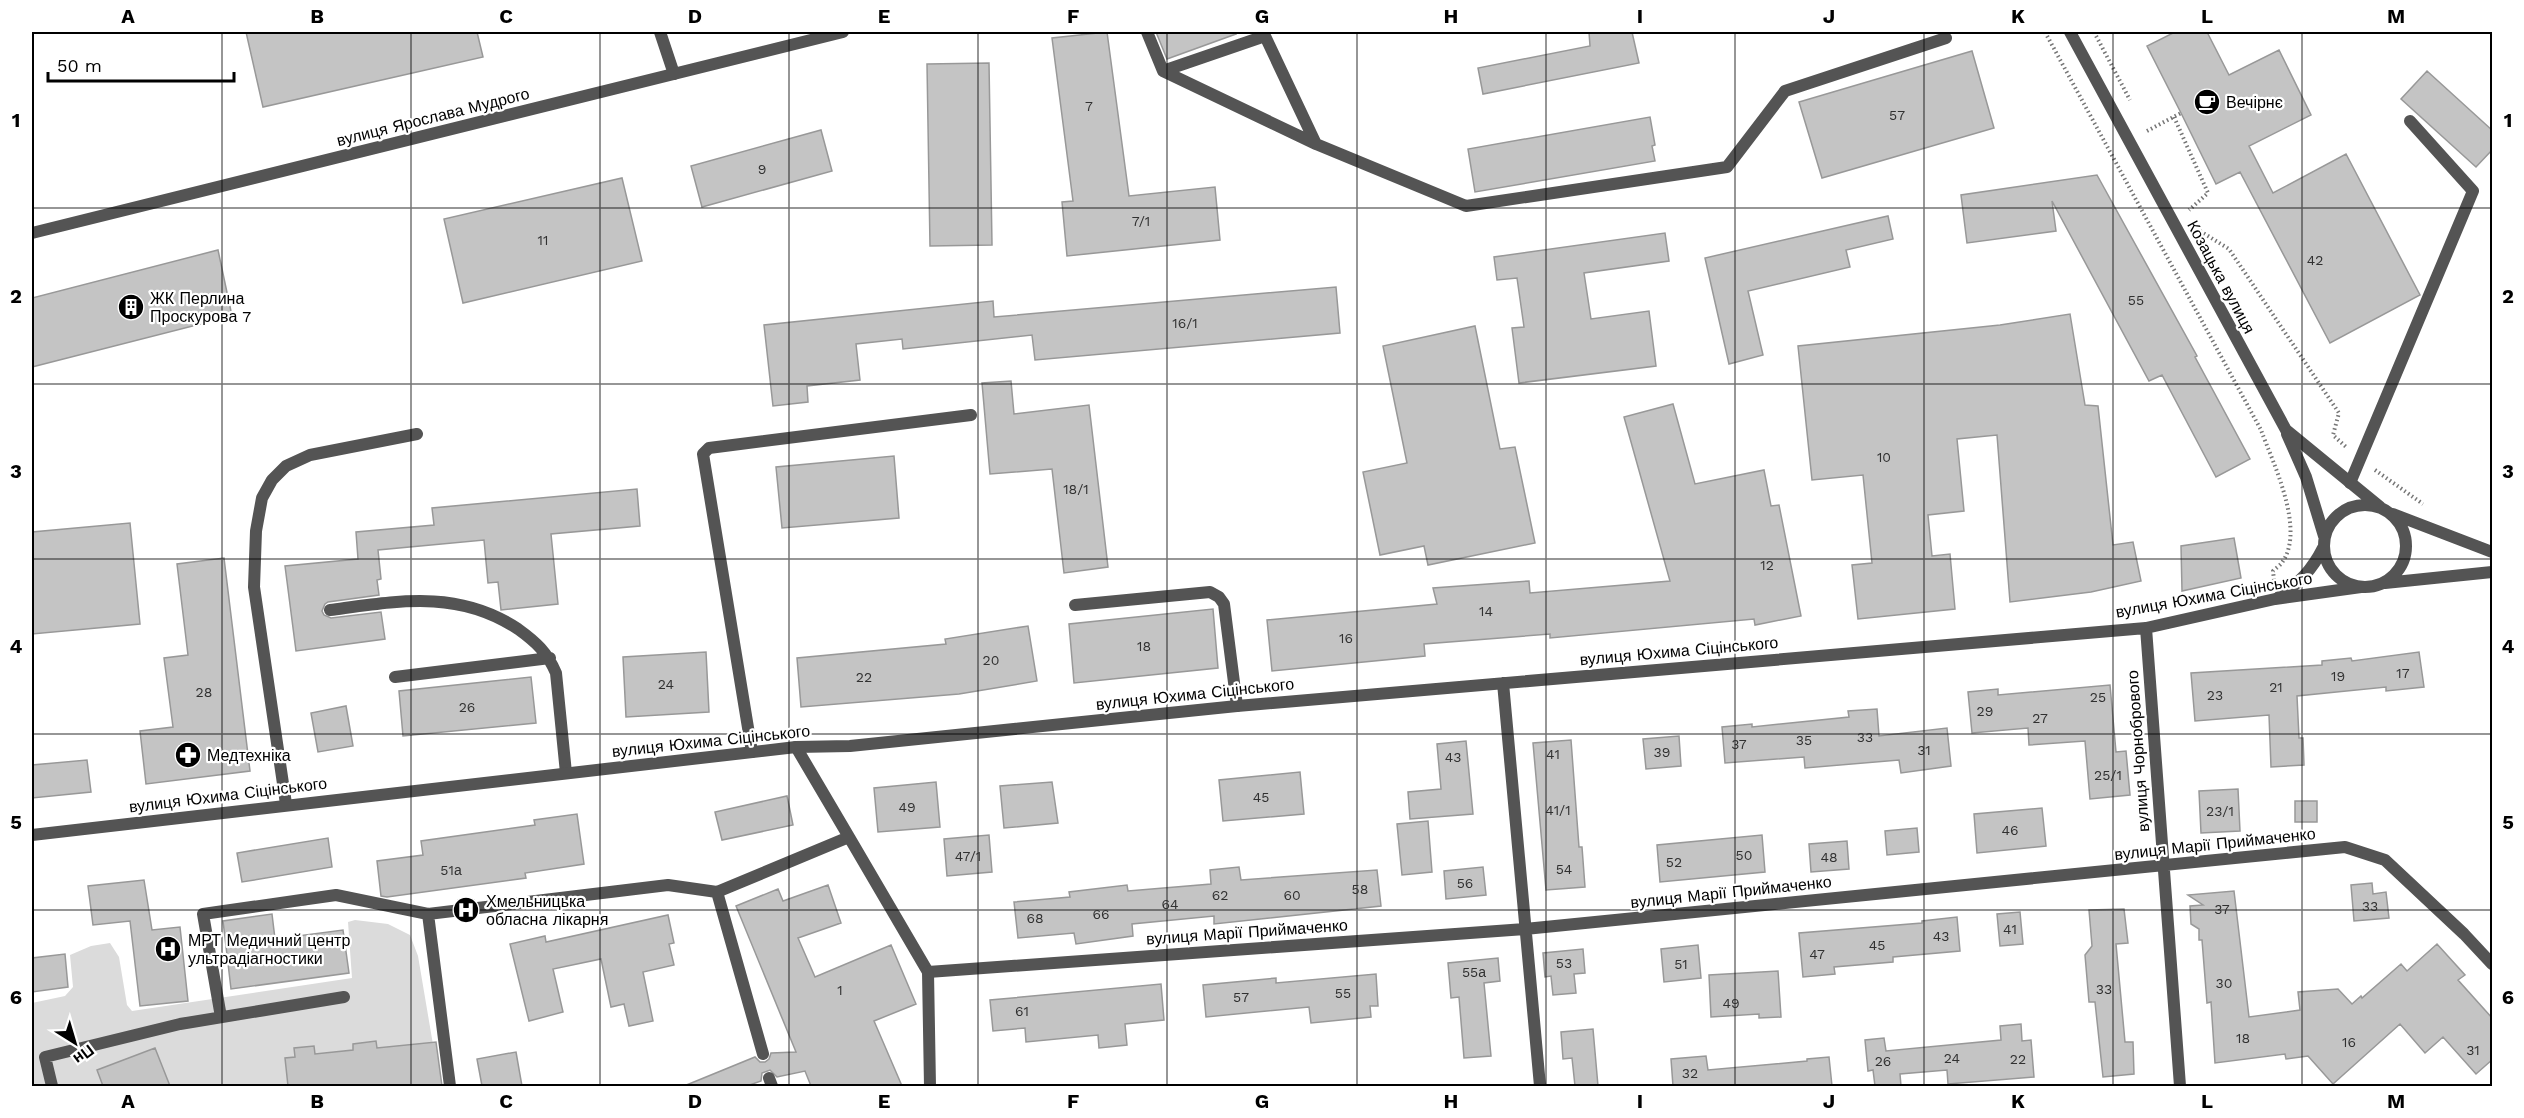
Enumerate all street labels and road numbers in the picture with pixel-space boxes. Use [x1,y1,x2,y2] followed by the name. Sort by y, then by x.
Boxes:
[335,84,532,150] street label: вулиця Ярослава Мудрого
[2183,217,2259,337] street label: Козацька вулиця
[2114,568,2314,622] street label: вулиця Юхима Сіцінського
[1579,633,1779,669] street label: вулиця Юхима Сіцінського
[2123,669,2153,833] street label: вулиця Чорнобрового
[1095,674,1295,714] street label: вулиця Юхима Сіцінського
[611,721,811,761] street label: вулиця Юхима Сіцінського
[128,773,328,817] street label: вулиця Юхима Сіцінського
[2114,824,2317,864] street label: вулиця Марії Приймаченко
[1630,872,1833,912] street label: вулиця Марії Приймаченко
[1146,915,1349,949] street label: вулиця Марії Приймаченко

